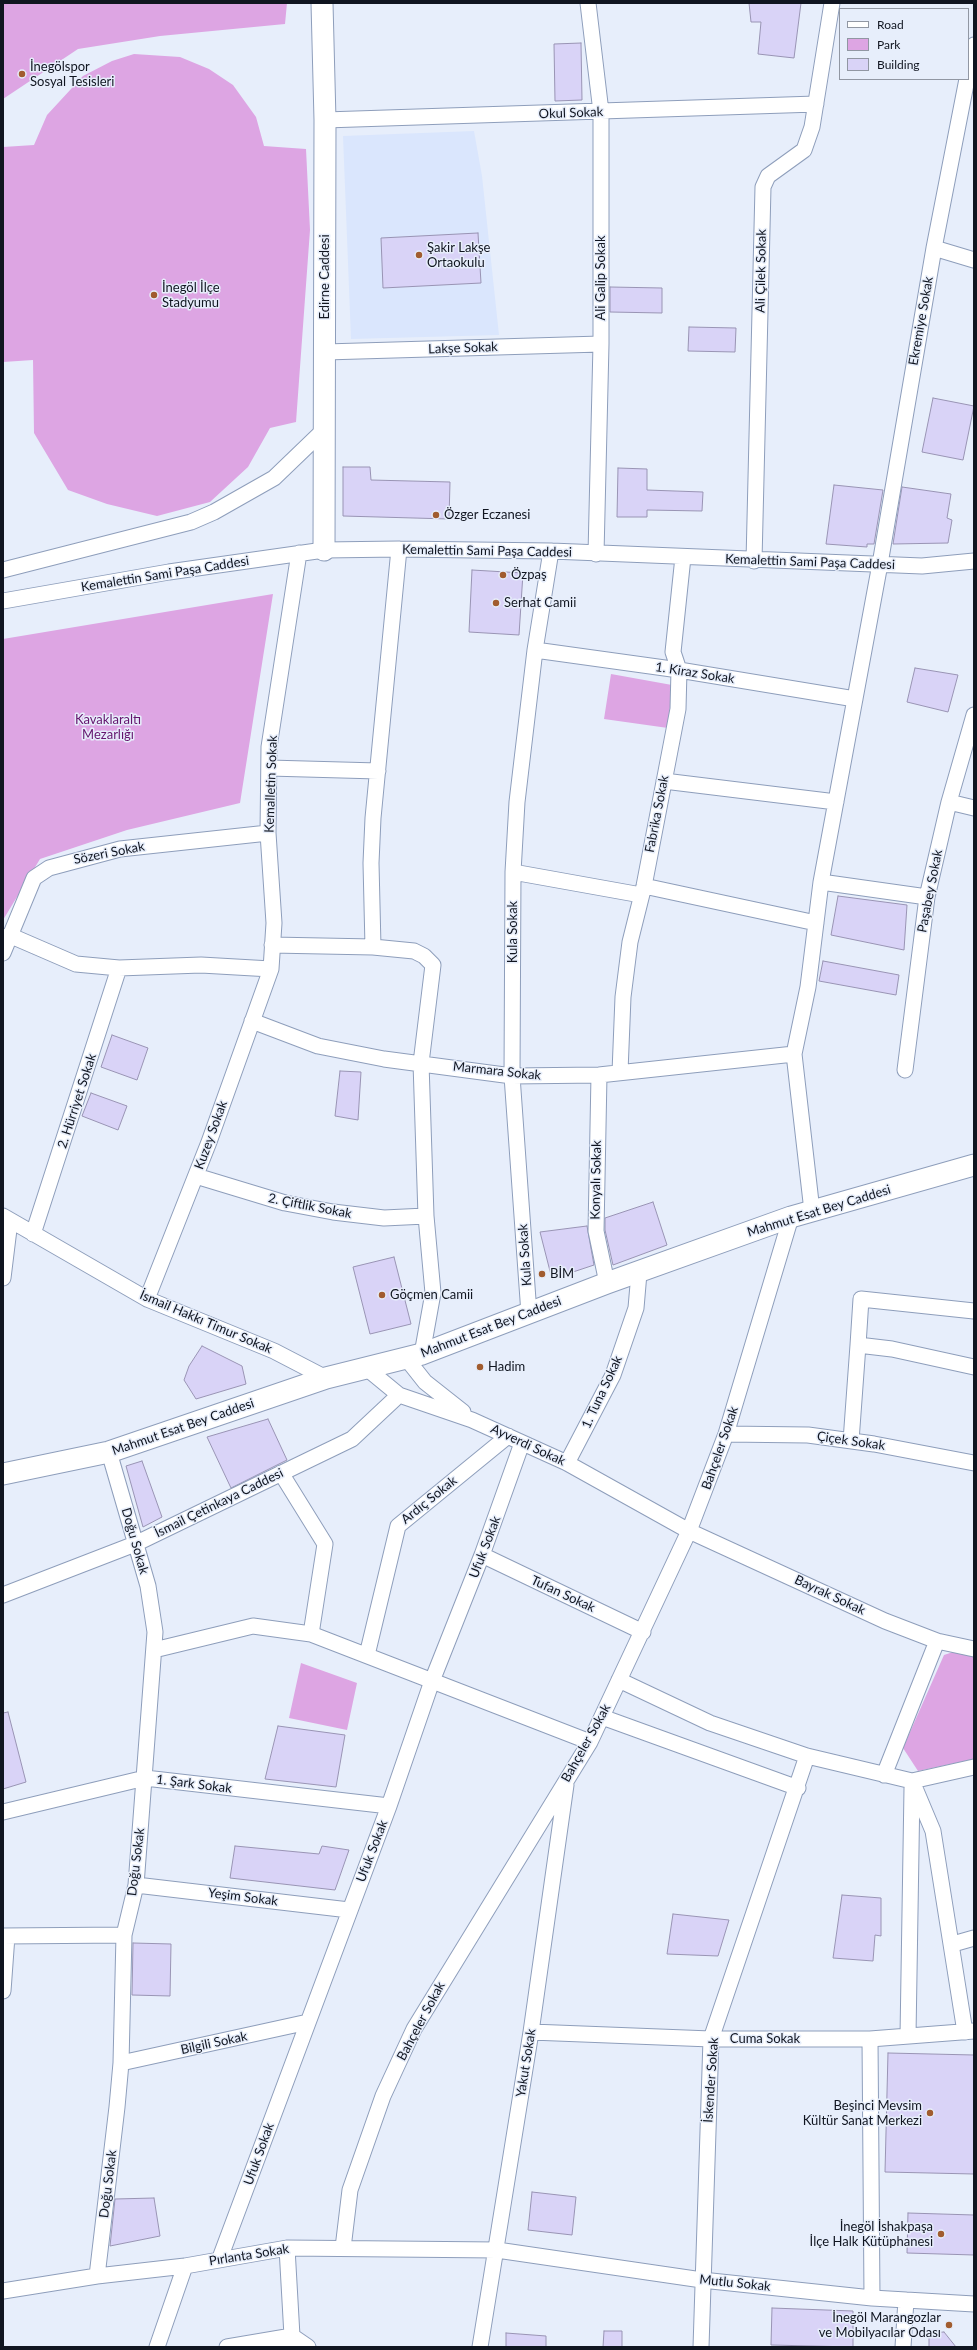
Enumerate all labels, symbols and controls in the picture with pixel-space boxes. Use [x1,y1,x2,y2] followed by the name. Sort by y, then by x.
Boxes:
[839,8,969,80] legend
[877,17,904,32] text: Road
[877,37,900,52] text: Park
[877,57,920,72] text: Building
[30,59,114,90] place label: İnegölspor Sosyal Tesisleri
[17,69,27,79] marker: İnegölspor Sosyal Tesisleri
[538,104,604,122] street label: Okul Sokak
[752,229,770,313] street label: Ali Çilek Sokak
[317,234,333,320] street label: Edirne Caddesi
[593,235,609,321] street label: Ali Galip Sokak
[427,240,490,271] place label: Şakir Lakşe Ortaokulu
[414,250,424,260] marker: Şakir Lakşe Ortaokulu
[906,275,936,367] street label: Ekremiye Sokak
[162,280,220,311] place label: İnegöl İlçe Stadyumu
[149,290,159,300] marker: İnegöl İlçe Stadyumu
[428,339,498,357] street label: Lakşe Sokak
[444,507,530,523] place label: Özger Eczanesi
[431,510,441,520] marker: Özger Eczanesi
[402,542,572,560] street label: Kemalettin Sami Paşa Caddesi
[725,551,895,573] street label: Kemalettin Sami Paşa Caddesi
[80,553,250,595] street label: Kemalettin Sami Paşa Caddesi
[511,567,547,583] place label: Özpaş
[498,570,508,580] marker: Özpaş
[504,595,576,611] place label: Serhat Camii
[491,598,501,608] marker: Serhat Camii
[654,659,736,687] street label: 1. Kiraz Sokak
[75,712,141,743] park label: Kavaklaraltı Mezarlığı
[261,735,281,833] street label: Kemalletin Sokak
[642,774,672,854] street label: Fabrika Sokak
[72,838,146,868] street label: Sözeri Sokak
[914,848,946,934] street label: Paşabey Sokak
[505,901,521,963] street label: Kula Sokak
[54,1052,100,1150] street label: 2. Hürriyet Sokak
[452,1059,542,1083] street label: Marmara Sokak
[191,1098,231,1172] street label: Kuzey Sokak
[588,1140,604,1220] street label: Konyalı Sokak
[745,1182,893,1240] street label: Mahmut Esat Bey Caddesi
[267,1190,353,1222] street label: 2. Çiftlik Sokak
[515,1223,535,1287] street label: Kula Sokak
[550,1266,574,1282] place label: BİM
[537,1269,547,1279] marker: BİM
[137,1287,275,1357] street label: İsmail Hakkı Timur Sokak
[390,1287,473,1303] place label: Göçmen Camii
[377,1290,387,1300] marker: Göçmen Camii
[419,1293,563,1361] street label: Mahmut Esat Bey Caddesi
[578,1353,626,1431] street label: 1. Tuna Sokak
[488,1359,525,1375] place label: Hadim
[475,1362,485,1372] marker: Hadim
[110,1395,256,1459] street label: Mahmut Esat Bey Caddesi
[698,1404,742,1492] street label: Bahçeler Sokak
[488,1421,568,1469] street label: Ayverdi Sokak
[816,1428,886,1454] street label: Çiçek Sokak
[152,1465,286,1541] street label: İsmail Çetinkaya Caddesi
[398,1473,460,1527] street label: Ardıç Sokak
[118,1506,152,1576] street label: Doğu Sokak
[466,1514,504,1580] street label: Ufuk Sokak
[528,1572,598,1616] street label: Tufan Sokak
[792,1572,868,1618] street label: Bayrak Sokak
[558,1701,614,1785] street label: Bahçeler Sokak
[155,1772,233,1796] street label: 1. Şark Sokak
[353,1818,391,1884] street label: Ufuk Sokak
[124,1827,148,1897] street label: Doğu Sokak
[207,1885,279,1909] street label: Yeşim Sokak
[394,1979,448,2063] street label: Bahçeler Sokak
[179,2028,249,2058] street label: Bilgili Sokak
[513,2028,539,2098] street label: Yakut Sokak
[730,2031,800,2047] street label: Cuma Sokak
[700,2037,722,2123] street label: İskender Sokak
[803,2098,922,2129] place label: Beşinci Mevsim Kültür Sanat Merkezi
[925,2108,935,2118] marker: Beşinci Mevsim Kültür Sanat Merkezi
[241,2121,277,2187] street label: Ufuk Sokak
[96,2149,120,2219] street label: Doğu Sokak
[810,2219,933,2250] place label: İnegöl İshakpaşa İlçe Halk Kütüphanesi
[936,2229,946,2239] marker: İnegöl İshakpaşa İlçe Halk Kütüphanesi
[208,2241,290,2269] street label: Pırlanta Sokak
[699,2272,771,2294] street label: Mutlu Sokak
[819,2310,941,2341] place label: İnegöl Marangozlar ve Mobilyacılar Odası
[944,2320,954,2330] marker: İnegöl Marangozlar ve Mobilyacılar Odası

